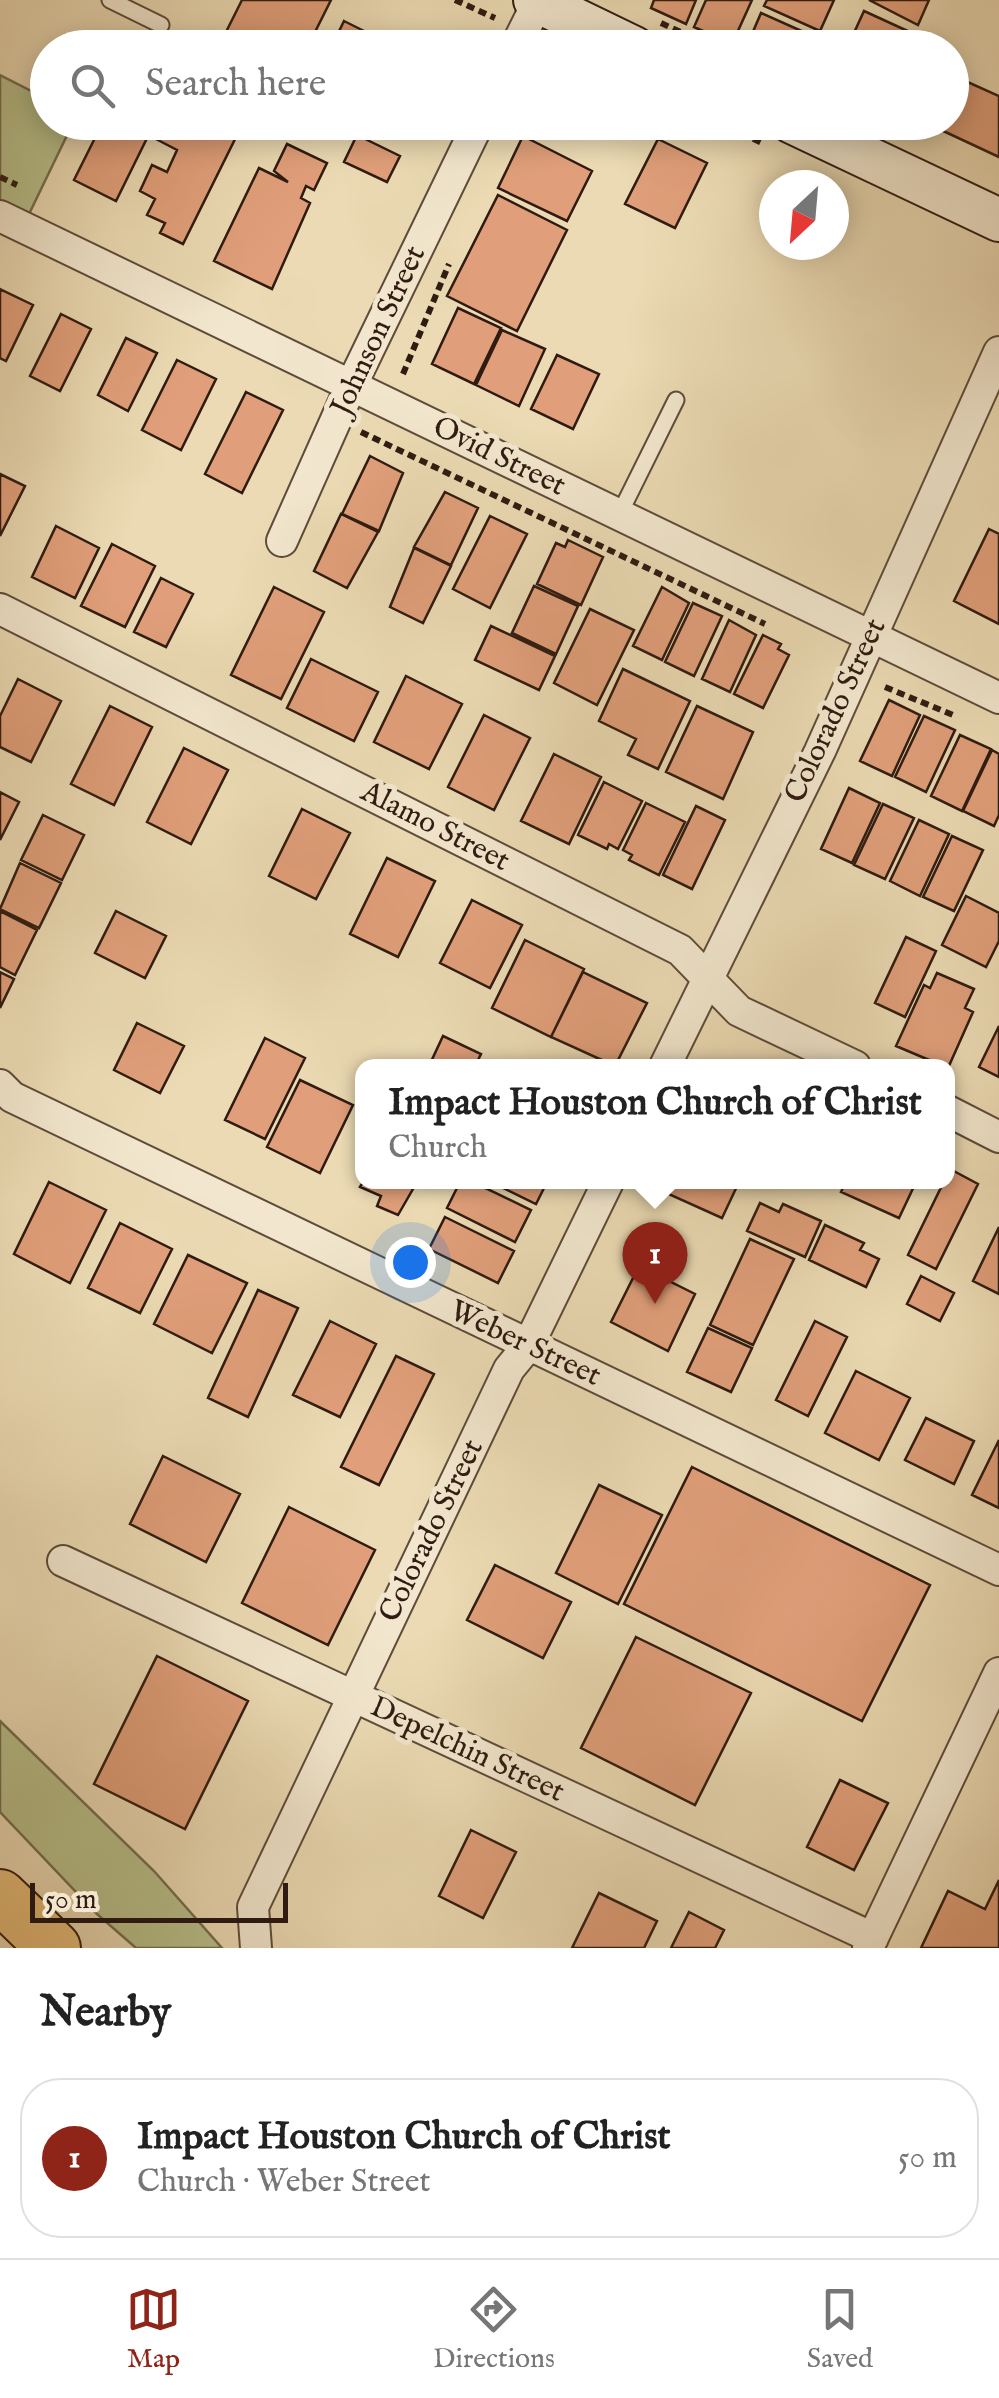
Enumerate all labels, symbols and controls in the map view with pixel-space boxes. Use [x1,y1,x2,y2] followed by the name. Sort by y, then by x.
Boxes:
[30,30,969,140] search box
[65,58,120,113] icon: search
[145,61,326,109] text: Search here
[759,170,849,260] north arrow
[322,240,435,425] street label: Johnson Street
[426,409,572,505] street label: Ovid Street
[777,613,895,809] street label: Colorado Street
[353,773,516,881] street label: Alamo Street
[355,1059,955,1189] popup
[388,1080,922,1128] text: Impact Houston Church of Christ
[388,1128,487,1169] text: Church
[622,1222,688,1304] pin: 1
[385,1237,436,1288] your location
[443,1292,607,1396] street label: Weber Street
[371,1433,493,1629] street label: Colorado Street
[364,1688,570,1812] street label: Depelchin Street
[30,1878,288,1922] scale bar
[45,1883,97,1918] text: 50 m
[40,1987,171,2040] text: Nearby
[137,2114,671,2162] text: Impact Houston Church of Christ
[69,2138,80,2179] text: 1
[898,2138,957,2179] text: 50 m
[137,2162,430,2203] text: Church · Weber Street
[126,2282,181,2377] tab: Map
[433,2282,555,2377] tab: Directions
[807,2282,873,2377] tab: Saved

